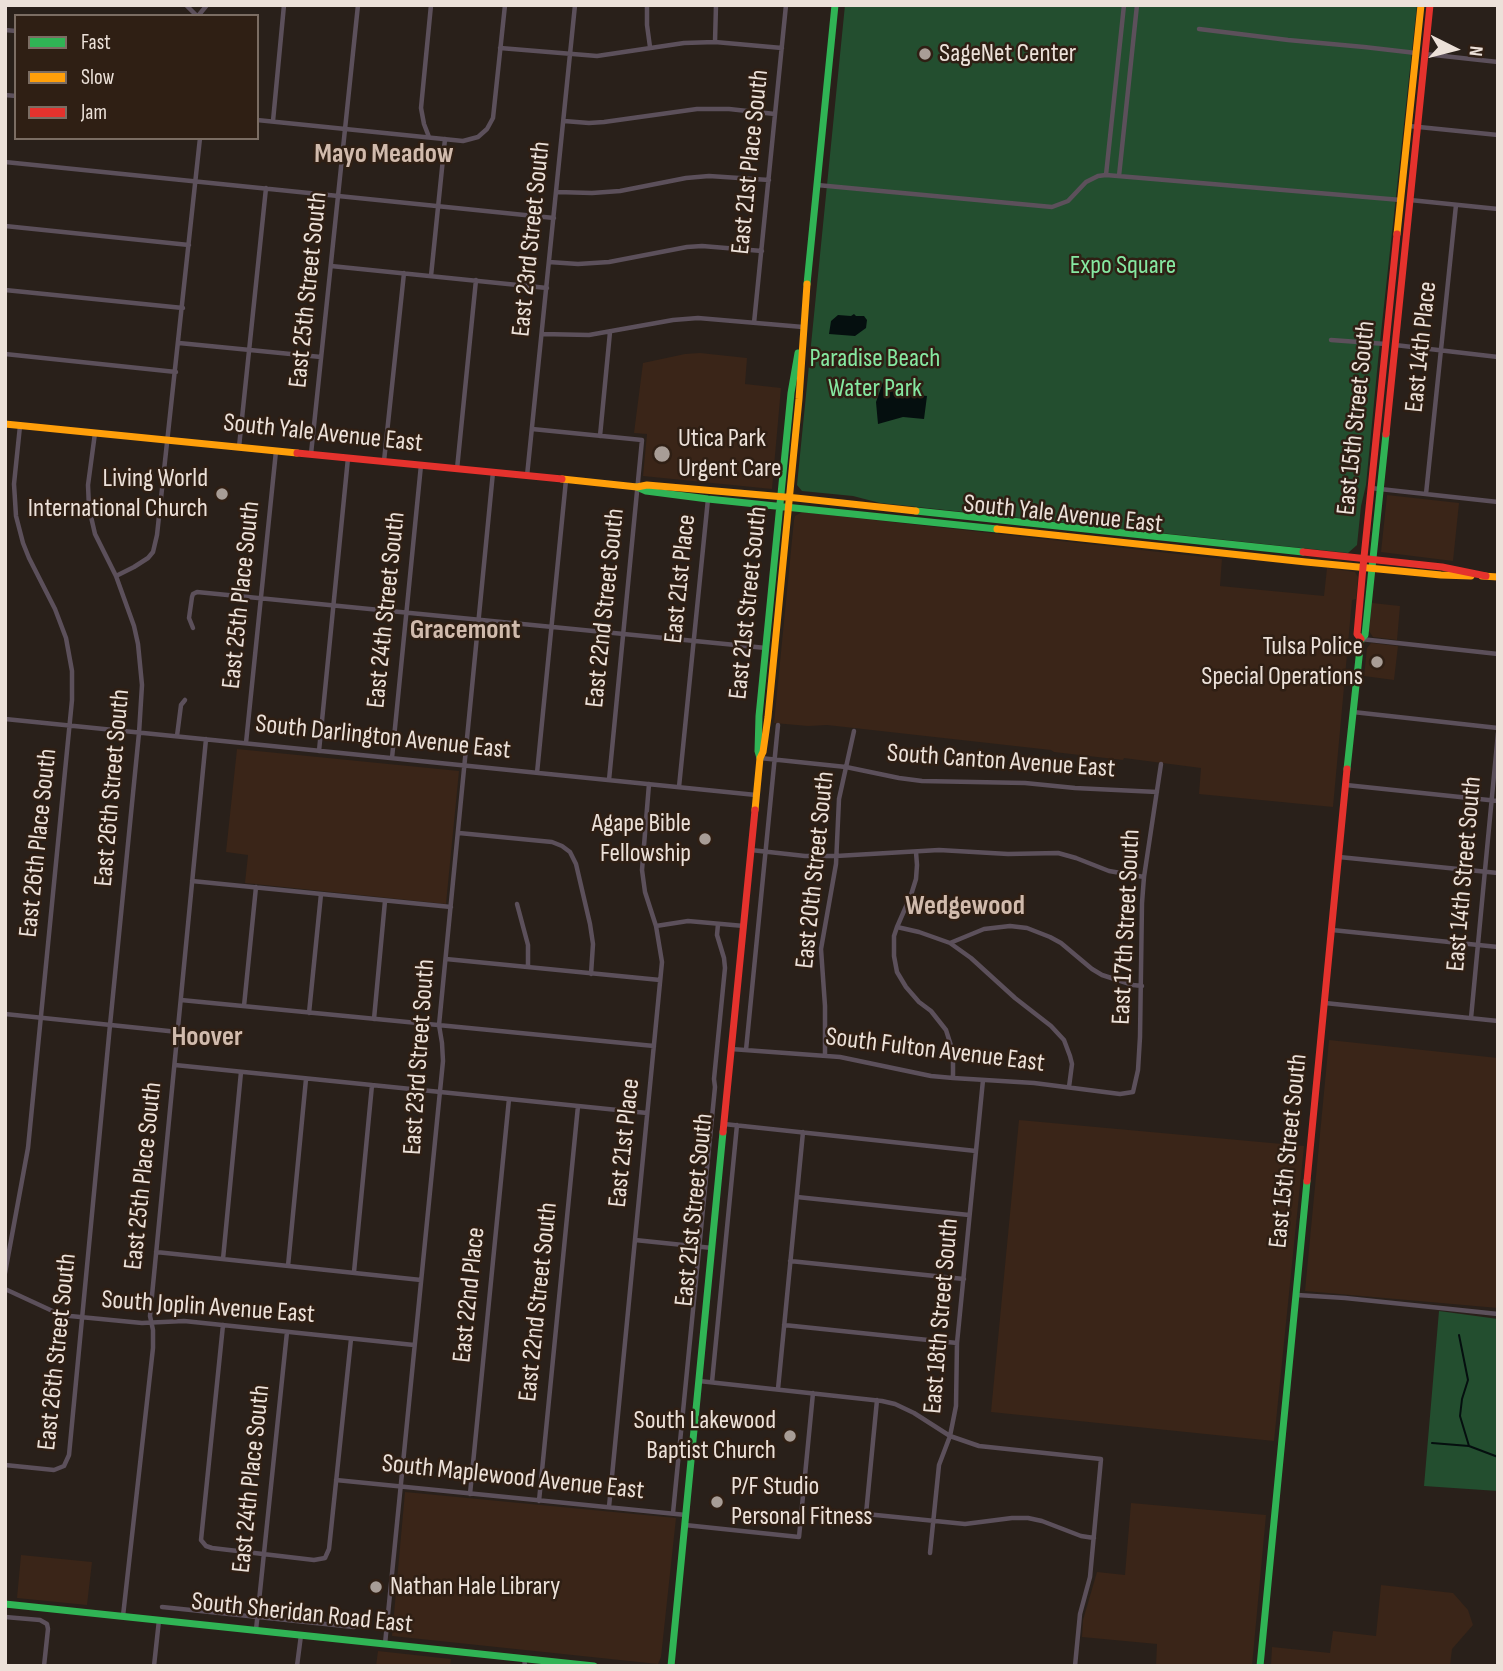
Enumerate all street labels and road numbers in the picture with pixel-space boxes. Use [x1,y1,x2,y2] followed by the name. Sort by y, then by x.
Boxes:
[726,68,776,256] street label: East 21st Place South
[506,140,558,338] street label: East 23rd Street South
[283,190,335,390] street label: East 25th Street South
[1400,280,1444,414] street label: East 14th Place
[1331,319,1383,517] street label: East 15th Street South
[222,408,424,460] street label: South Yale Avenue East
[962,489,1164,541] street label: South Yale Avenue East
[217,500,267,690] street label: East 25th Place South
[723,505,775,701] street label: East 21st Street South
[580,507,632,709] street label: East 22nd Street South
[361,510,413,710] street label: East 24th Street South
[659,513,703,645] street label: East 21st Place
[89,688,137,888] street label: East 26th Street South
[254,709,512,767] street label: South Darlington Avenue East
[886,738,1116,786] street label: South Canton Avenue East
[14,747,64,939] street label: East 26th Place South
[790,770,842,970] street label: East 20th Street South
[1441,775,1489,973] street label: East 14th Street South
[1106,829,1148,1025] street label: East 17th Street South
[398,958,442,1156] street label: East 23rd Street South
[824,1022,1046,1080] street label: South Fulton Avenue East
[1263,1052,1315,1250] street label: East 15th Street South
[603,1077,647,1209] street label: East 21st Place
[119,1081,169,1271] street label: East 25th Place South
[669,1112,721,1308] street label: East 21st Street South
[513,1201,565,1403] street label: East 22nd Street South
[918,1217,966,1415] street label: East 18th Street South
[447,1226,493,1364] street label: East 22nd Place
[32,1252,84,1452] street label: East 26th Street South
[100,1285,316,1331] street label: South Joplin Avenue East
[227,1383,277,1575] street label: East 24th Place South
[380,1449,646,1507] street label: South Maplewood Avenue East
[190,1587,414,1641] street label: South Sheridan Road East

